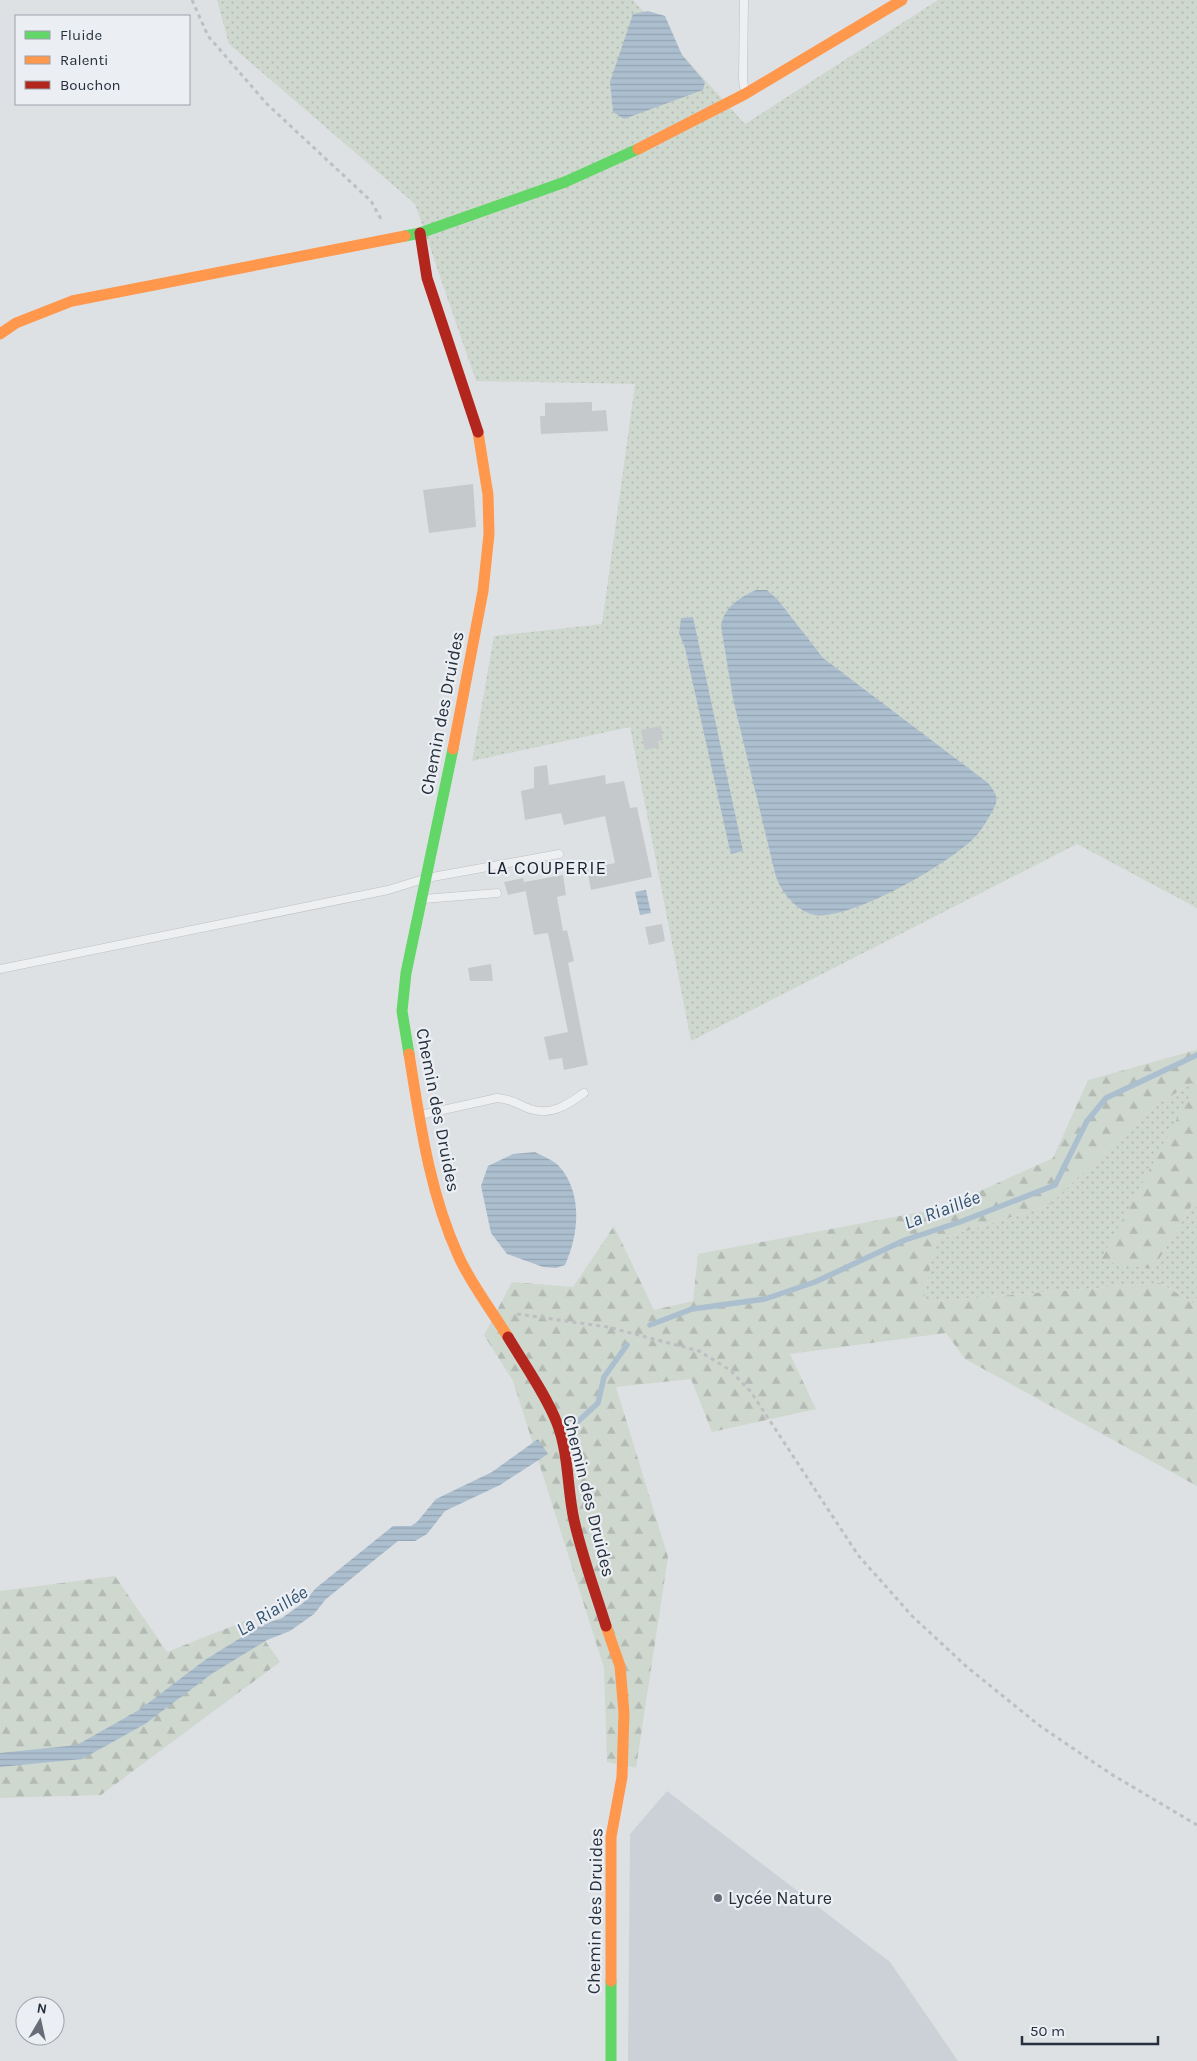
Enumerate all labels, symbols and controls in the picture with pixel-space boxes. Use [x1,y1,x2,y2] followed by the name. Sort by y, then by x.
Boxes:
[15,15,190,105] legend
[60,26,102,44] text: Fluide
[60,51,109,69] text: Ralenti
[60,76,121,94] text: Bouchon
[415,629,469,797] street label: Chemin des Druides
[487,857,607,879] district label: LA COUPERIE
[411,1026,465,1194] street label: Chemin des Druides
[901,1186,983,1234] water label: La Riaillée
[558,1413,620,1579] street label: Chemin des Druides
[232,1581,312,1641] water label: La Riaillée
[583,1828,607,1994] street label: Chemin des Druides
[728,1887,832,1909] place label: Lycée Nature
[712,1892,724,1904] marker: Lycée Nature
[15,1996,65,2046] north arrow
[36,1999,48,2018] text: N
[1022,2014,1158,2046] scale bar
[1030,2022,1065,2040] text: 50 m

